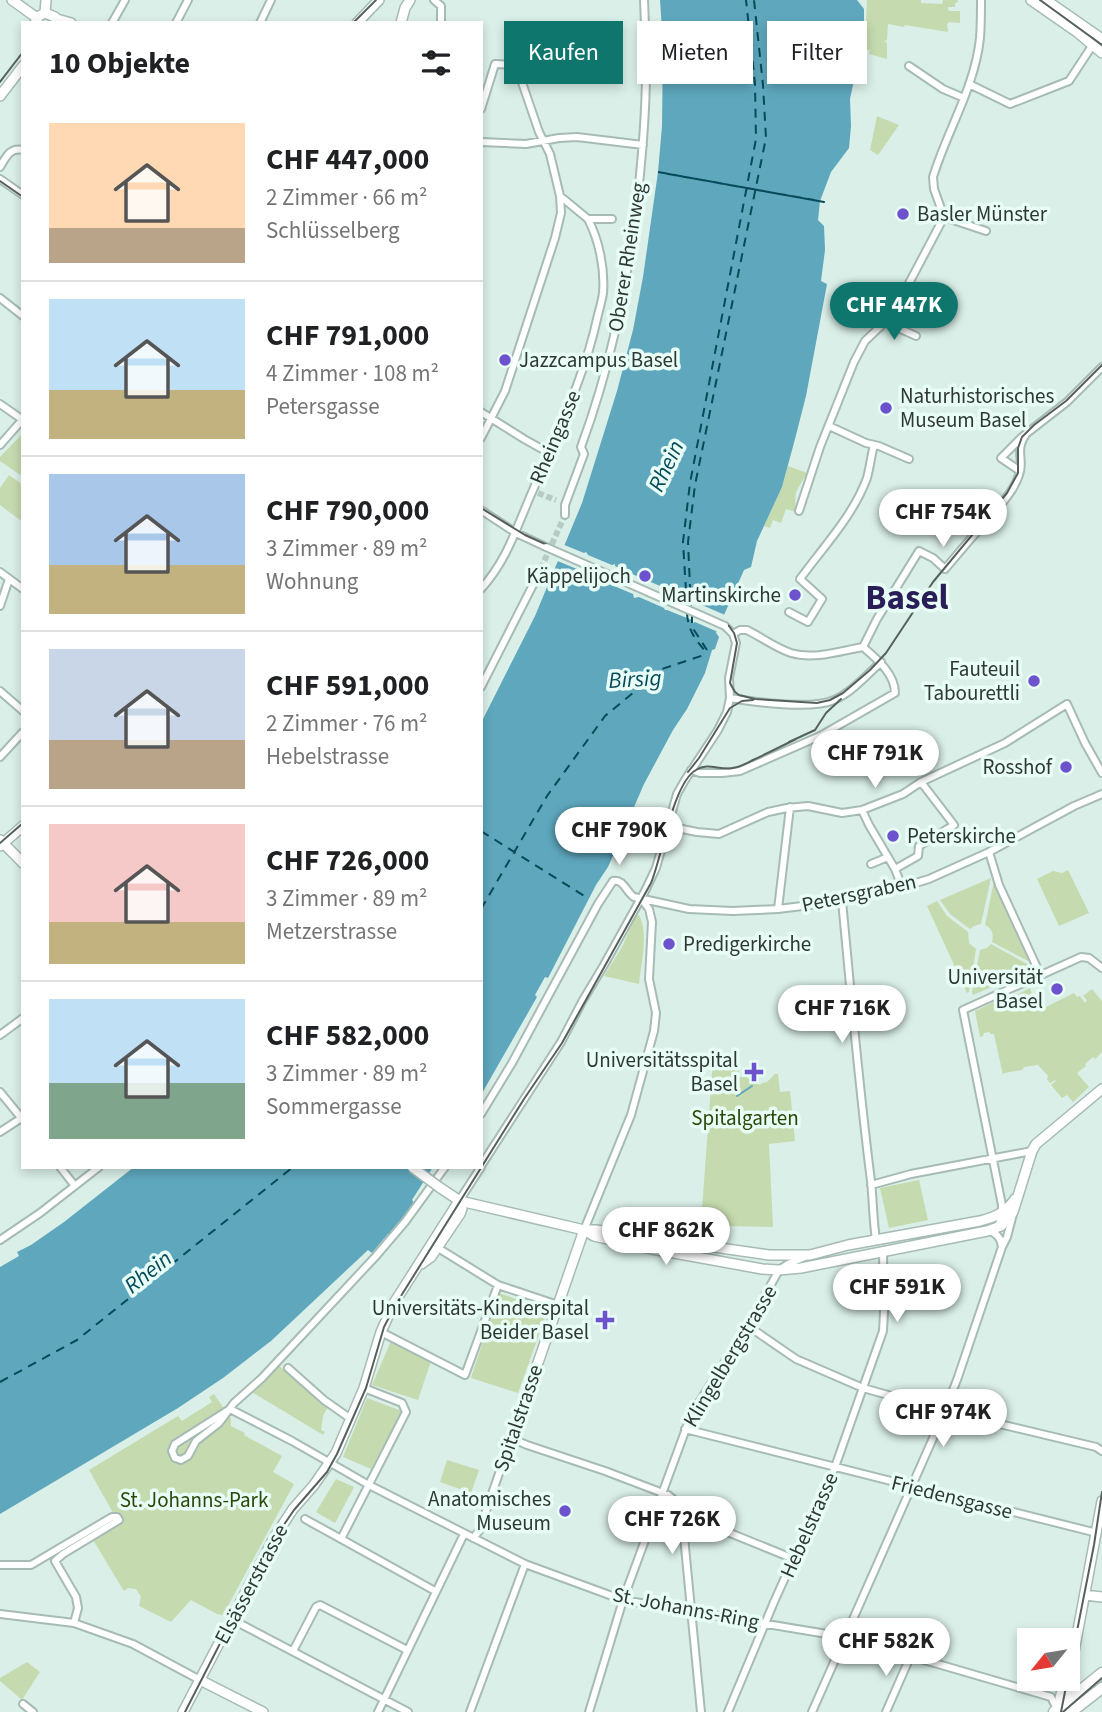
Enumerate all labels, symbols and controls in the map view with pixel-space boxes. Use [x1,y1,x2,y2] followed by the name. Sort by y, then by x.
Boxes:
[504,21,623,84] chip: Kaufen
[637,21,753,84] chip: Mieten
[767,21,867,84] chip: Filter
[49,42,190,85] text: 10 Objekte
[417,44,455,82] icon: filters
[266,138,429,181] text: CHF 447,000
[105,151,189,235] icon: home
[600,180,654,334] street label: Oberer Rheinweg
[266,181,428,214] text: 2 Zimmer · 66 m²
[917,199,1048,229] place label: Basler Münster
[895,206,911,222] marker: Basler Münster
[266,214,400,247] text: Schlüsselberg
[822,282,966,342] pin: CHF 447K
[846,288,942,321] text: CHF 447K
[266,314,429,357] text: CHF 791,000
[105,327,189,411] icon: home
[519,345,678,375] place label: Jazzcampus Basel
[497,352,513,368] marker: Jazzcampus Basel
[266,357,439,390] text: 4 Zimmer · 108 m²
[900,381,1055,435] place label: Naturhistorisches Museum Basel
[522,385,588,489] street label: Rheingasse
[266,390,380,423] text: Petersgasse
[878,400,894,416] marker: Naturhistorisches Museum Basel
[640,435,692,497] water label: Rhein
[266,489,429,532] text: CHF 790,000
[871,490,1015,549] pin: CHF 754K
[895,495,991,528] text: CHF 754K
[105,502,189,586] icon: home
[266,532,428,565] text: 3 Zimmer · 89 m²
[526,561,631,591] place label: Käppelijoch
[266,565,358,598] text: Wohnung
[637,568,653,584] marker: Käppelijoch
[865,573,949,623] district label: Basel
[661,580,781,610] place label: Martinskirche
[787,587,803,603] marker: Martinskirche
[924,654,1020,708] place label: Fauteuil Tabourettli
[608,661,662,697] water label: Birsig
[266,664,429,707] text: CHF 591,000
[1026,673,1042,689] marker: Fauteuil Tabourettli
[105,677,189,761] icon: home
[266,707,428,740] text: 2 Zimmer · 76 m²
[803,730,947,790] pin: CHF 791K
[827,736,923,769] text: CHF 791K
[266,740,389,773] text: Hebelstrasse
[982,752,1053,782] place label: Rosshof
[1058,759,1074,775] marker: Rosshof
[547,808,691,867] pin: CHF 790K
[571,813,667,846] text: CHF 790K
[907,821,1016,851] place label: Peterskirche
[885,828,901,844] marker: Peterskirche
[266,839,429,882] text: CHF 726,000
[105,852,189,936] icon: home
[799,866,919,920] street label: Petersgraben
[266,882,428,915] text: 3 Zimmer · 89 m²
[266,915,397,948] text: Metzerstrasse
[683,929,811,959] place label: Predigerkirche
[661,936,677,952] marker: Predigerkirche
[947,962,1043,1016] place label: Universität Basel
[1049,981,1065,997] marker: Universität Basel
[770,986,914,1045] pin: CHF 716K
[794,991,890,1024] text: CHF 716K
[266,1014,429,1057] text: CHF 582,000
[105,1027,189,1111] icon: home
[586,1045,738,1099] place label: Universitätsspital Basel
[266,1057,428,1090] text: 3 Zimmer · 89 m²
[744,1062,764,1082] marker: Universitätsspital Basel
[266,1090,402,1123] text: Sommergasse
[691,1103,799,1133] park label: Spitalgarten
[594,1208,738,1267] pin: CHF 862K
[618,1213,714,1246] text: CHF 862K
[117,1242,179,1302] water label: Rhein
[825,1264,969,1324] pin: CHF 591K
[849,1270,945,1303] text: CHF 591K
[676,1279,784,1433] street label: Klingelbergstrasse
[372,1293,589,1347] place label: Universitäts-Kinderspital Beider Basel
[595,1310,615,1330] marker: Universitäts-Kinderspital Beider Basel
[486,1360,550,1476] street label: Spitalstrasse
[871,1390,1015,1449] pin: CHF 974K
[895,1395,991,1428] text: CHF 974K
[888,1467,1016,1527] street label: Friedensgasse
[772,1468,846,1582] street label: Hebelstrasse
[428,1484,551,1538] place label: Anatomisches Museum
[120,1485,269,1515] park label: St. Johanns-Park
[600,1496,744,1556] pin: CHF 726K
[624,1502,720,1535] text: CHF 726K
[557,1503,573,1519] marker: Anatomisches Museum
[207,1519,295,1649] street label: Elsässerstrasse
[610,1579,762,1637] street label: St. Johanns-Ring
[814,1618,958,1678] pin: CHF 582K
[838,1624,934,1657] text: CHF 582K
[1017,1628,1080,1690] north arrow
[1017,1628,1080,1691] map controls

